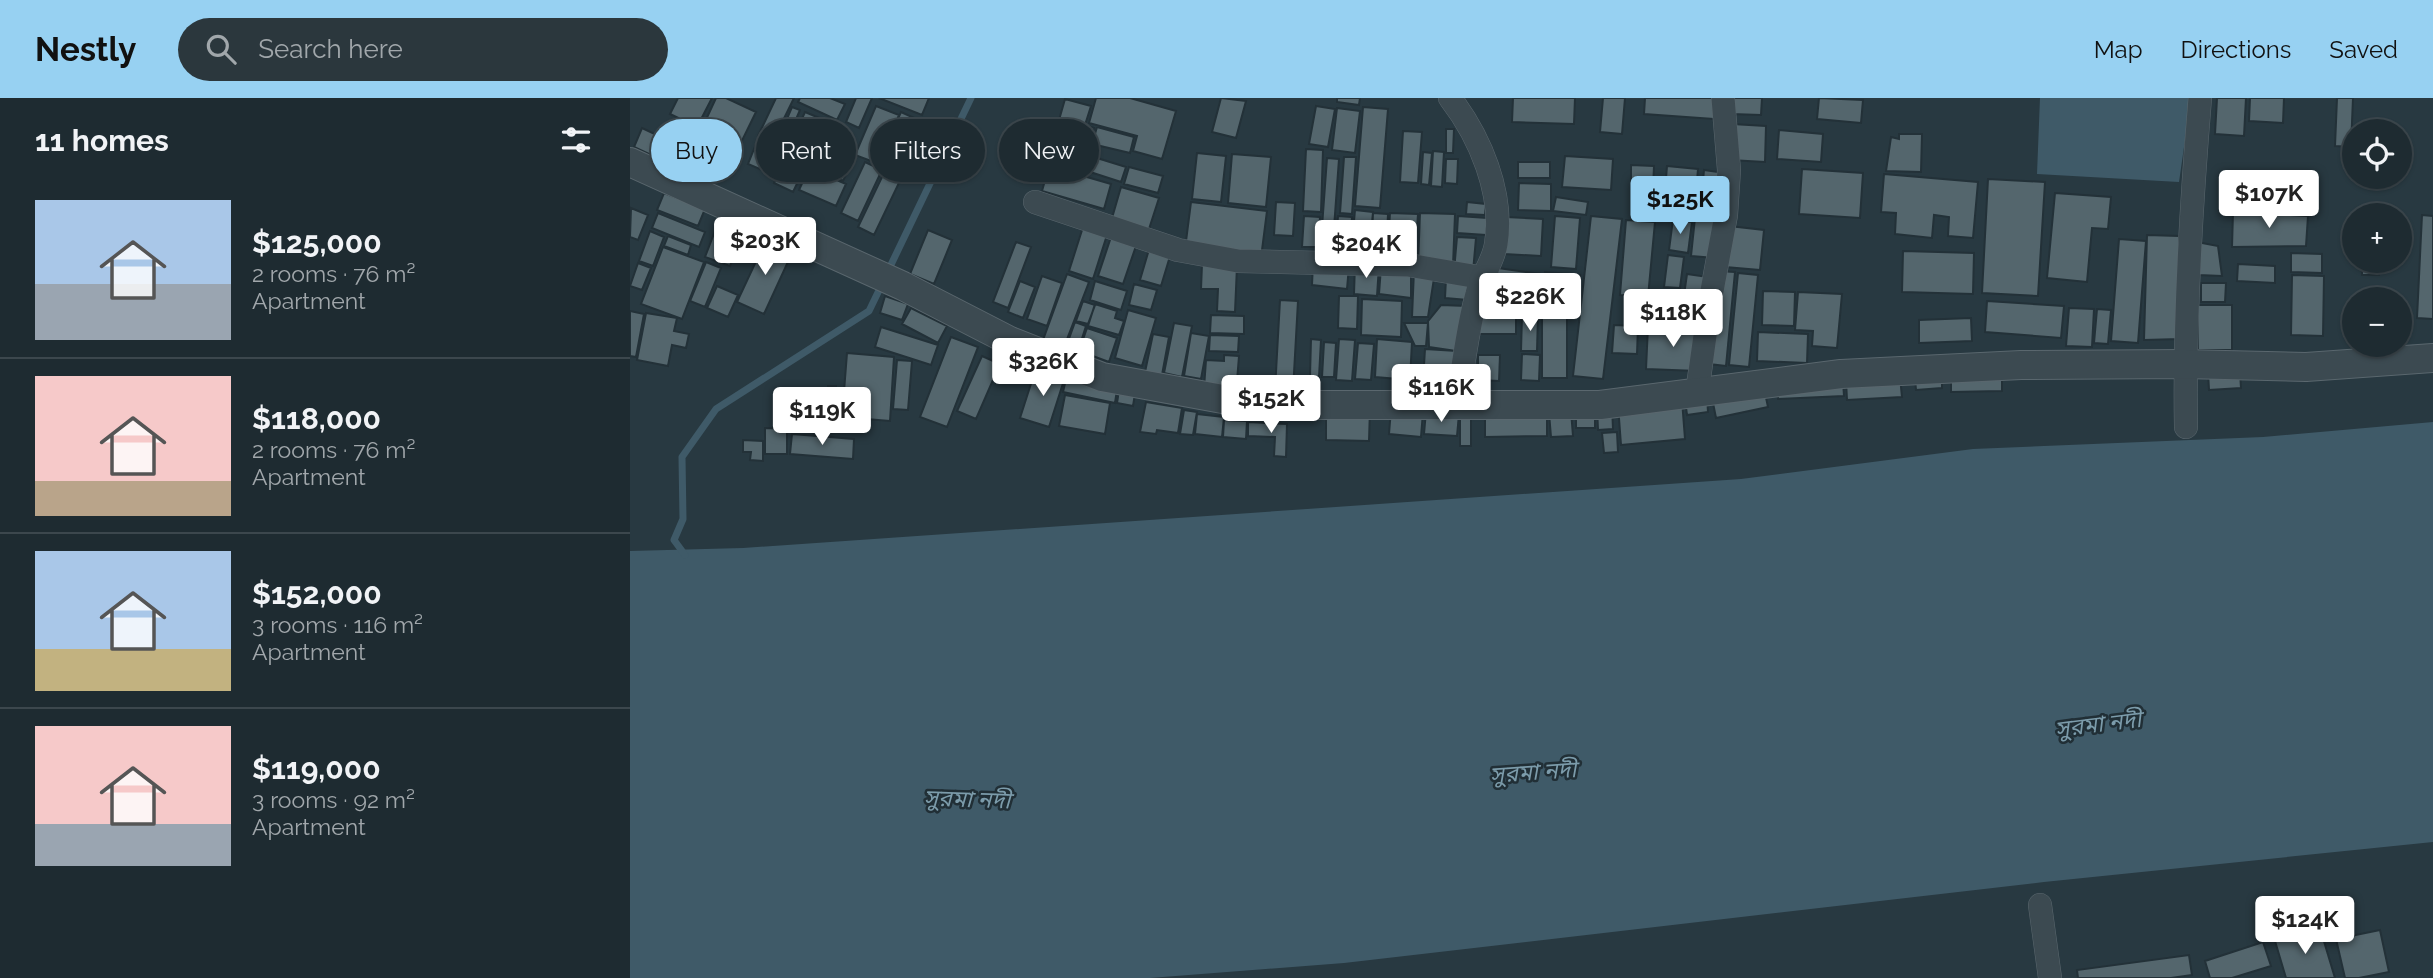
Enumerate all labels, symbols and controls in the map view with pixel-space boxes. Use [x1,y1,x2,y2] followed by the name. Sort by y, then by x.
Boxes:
[178,18,668,81] search box
[35,30,136,69] text: Nestly
[202,30,240,68] icon: search
[258,34,403,64] text: Search here
[2094,35,2143,64] text: Map
[2181,35,2291,64] text: Directions
[2329,35,2398,64] text: Saved
[651,119,742,182] chip: Buy
[756,119,856,182] chip: Rent
[870,119,985,182] chip: Filters
[999,119,1099,182] chip: New
[2342,119,2412,357] map controls
[2342,119,2412,189] button: locate
[557,121,595,159] icon: filters
[35,123,169,158] text: 11 homes
[2220,170,2318,230] pin: $107K
[1631,176,1729,236] pin: $125K
[2235,179,2303,206] text: $107K
[1646,185,1714,212] text: $125K
[2342,203,2412,273] button: +
[716,218,814,277] pin: $203K
[1317,220,1415,280] pin: $204K
[252,225,382,260] text: $125,000
[730,226,800,253] text: $203K
[91,228,175,312] icon: home
[1331,229,1401,256] text: $204K
[252,260,415,287] text: 2 rooms · 76 m²
[1481,274,1579,333] pin: $226K
[1495,282,1565,309] text: $226K
[252,287,366,314] text: Apartment
[2342,287,2412,357] button: −
[1624,289,1722,349] pin: $118K
[1640,298,1706,325] text: $118K
[994,338,1092,398] pin: $326K
[1008,347,1078,374] text: $326K
[1392,364,1490,424] pin: $116K
[1408,373,1474,400] text: $116K
[1222,376,1320,435] pin: $152K
[1237,384,1305,411] text: $152K
[773,388,871,447] pin: $119K
[789,396,855,423] text: $119K
[252,401,381,436] text: $118,000
[91,404,175,488] icon: home
[252,436,415,463] text: 2 rooms · 76 m²
[252,463,366,490] text: Apartment
[252,576,382,611] text: $152,000
[91,579,175,663] icon: home
[252,611,423,638] text: 3 rooms · 116 m²
[252,638,366,665] text: Apartment
[2053,704,2147,743] water label: সুরমা নদী
[252,751,381,786] text: $119,000
[91,754,175,838] icon: home
[1489,755,1581,789] water label: সুরমা নদী
[923,783,1015,815] water label: সুরমা নদী
[252,786,415,813] text: 3 rooms · 92 m²
[252,813,366,840] text: Apartment
[2256,896,2354,956] pin: $124K
[2271,905,2339,932] text: $124K

